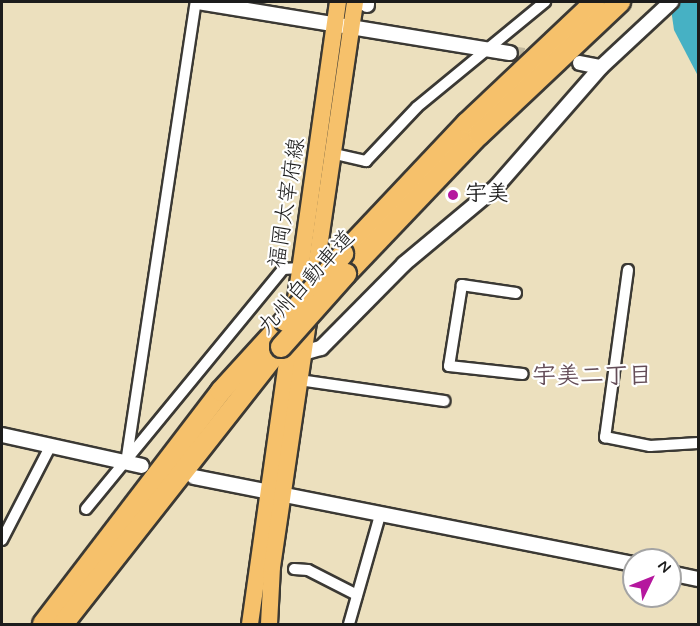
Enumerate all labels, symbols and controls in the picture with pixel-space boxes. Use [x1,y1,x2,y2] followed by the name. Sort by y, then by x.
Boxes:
[265,136,311,270] street label: 福岡太宰府線
[465,182,509,208] place label: 宇美
[446,188,460,202] marker: 宇美
[253,225,361,341] street label: 九州自動車道
[532,363,652,391] district label: 宇美二丁目
[622,548,682,608] north arrow
[653,556,675,578] text: N

